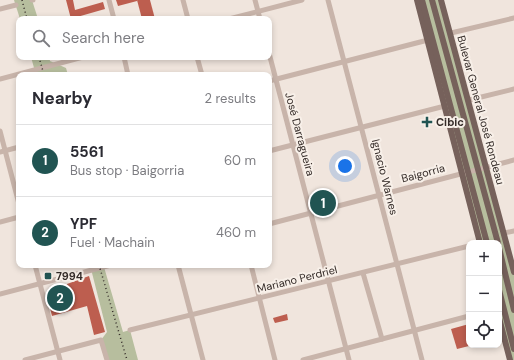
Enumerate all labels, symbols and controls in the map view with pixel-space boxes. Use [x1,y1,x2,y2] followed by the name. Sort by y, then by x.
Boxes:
[16,16,272,60] search box
[30,27,52,49] icon: search
[62,28,145,48] text: Search here
[454,34,508,186] street label: Bulevar General José Rondeau
[32,87,92,109] text: Nearby
[205,90,256,107] text: 2 results
[282,91,318,177] street label: José Darragueira
[436,115,464,129] place label: Cibic
[421,116,433,128] marker: Cibic
[369,138,401,216] street label: Ignacio Warnes
[70,142,104,162] text: 5561
[43,152,47,169] text: 1
[224,152,256,169] text: 60 m
[335,156,355,176] your location
[400,160,446,186] street label: Baigorria
[70,162,184,179] text: Bus stop · Baigorria
[310,188,336,218] pin: 1
[70,214,97,234] text: YPF
[41,224,49,241] text: 2
[216,224,256,241] text: 460 m
[70,234,155,251] text: Fuel · Machain
[466,240,502,348] map controls
[466,240,502,276] button: +
[255,262,339,296] street label: Mariano Perdriel
[56,269,83,283] place label: 7994
[43,271,53,281] marker: 7994
[466,276,502,312] button: −
[47,283,73,313] pin: 2
[466,312,502,348] button: locate

